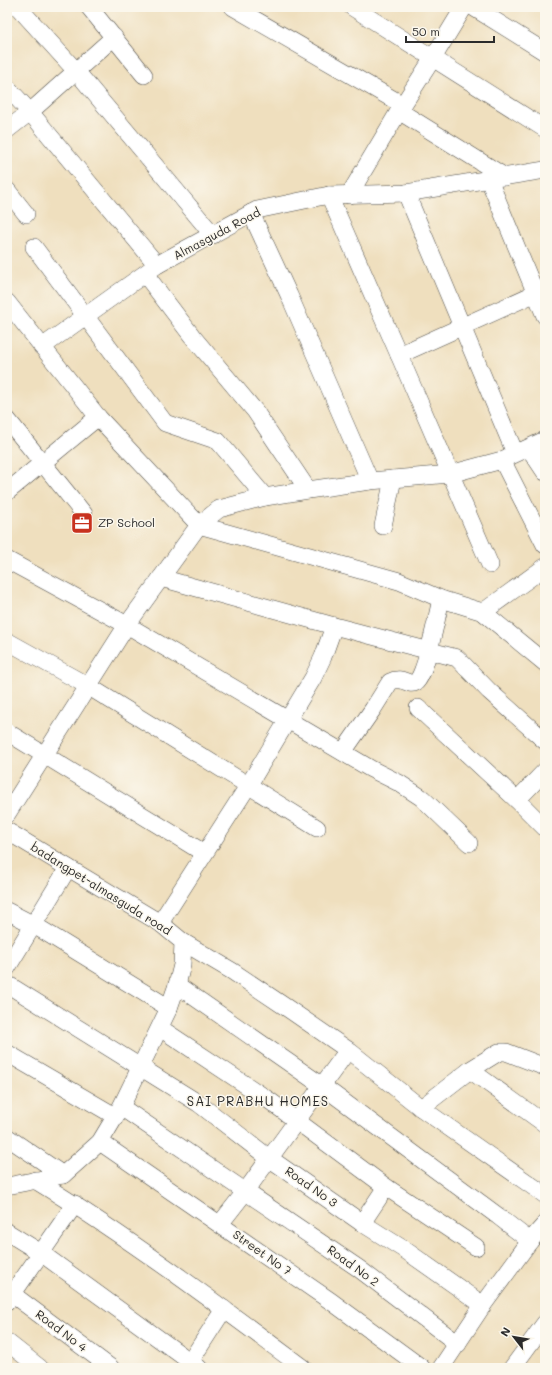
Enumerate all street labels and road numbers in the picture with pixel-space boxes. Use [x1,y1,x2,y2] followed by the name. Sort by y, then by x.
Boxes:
[170,203,263,263] street label: Almasguda Road
[28,838,175,938] street label: badangpet-almasguda road
[282,1162,341,1210] street label: Road No 3
[230,1226,295,1279] street label: Street No 7
[325,1241,383,1289] street label: Road No 2
[33,1306,91,1355] street label: Road No 4

